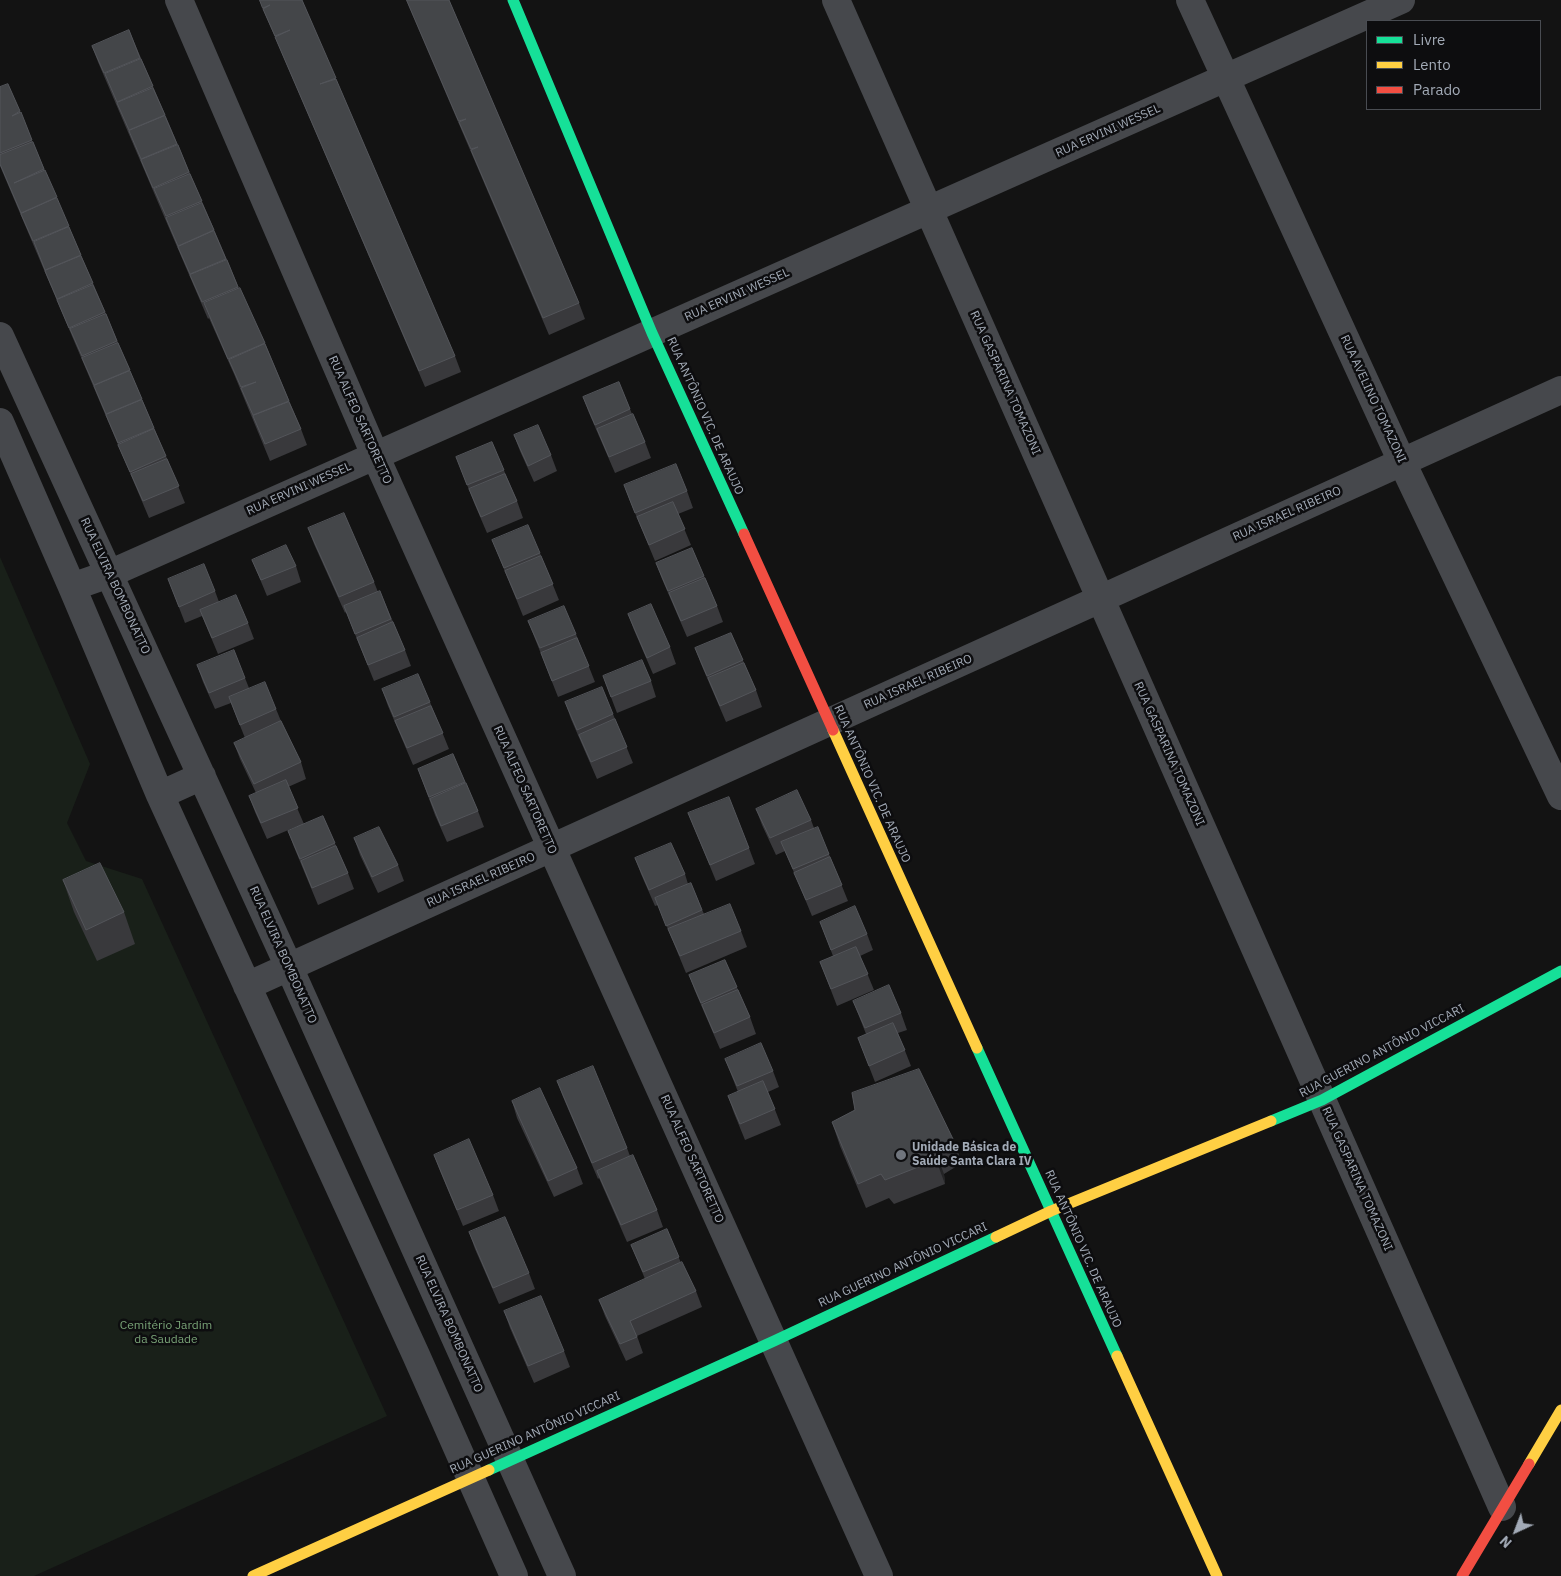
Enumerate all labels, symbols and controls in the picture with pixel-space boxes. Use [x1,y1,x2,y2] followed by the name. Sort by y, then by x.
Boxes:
[1366,20,1541,110] legend
[1413,30,1445,49] text: Livre
[1413,55,1451,74] text: Lento
[1413,80,1461,99] text: Parado
[1053,101,1163,161] street label: RUA ERVINI WESSEL
[682,265,792,325] street label: RUA ERVINI WESSEL
[967,309,1043,457] street label: RUA GASPARINA TOMAZONI
[1337,333,1409,465] street label: RUA AVELINO TOMAZONI
[664,335,746,497] street label: RUA ANTÔNIO VIC. DE ARAUJO
[325,354,395,486] street label: RUA ALFEO SARTORETTO
[244,459,354,519] street label: RUA ERVINI WESSEL
[1231,484,1343,544] street label: RUA ISRAEL RIBEIRO
[77,516,153,656] street label: RUA ELVIRA BOMBONATTO
[862,652,974,712] street label: RUA ISRAEL RIBEIRO
[1131,680,1207,828] street label: RUA GASPARINA TOMAZONI
[831,703,913,865] street label: RUA ANTÔNIO VIC. DE ARAUJO
[490,724,560,856] street label: RUA ALFEO SARTORETTO
[425,850,537,910] street label: RUA ISRAEL RIBEIRO
[246,884,320,1026] street label: RUA ELVIRA BOMBONATTO
[1297,1001,1467,1101] street label: RUA GUERINO ANTÔNIO VICCARI
[657,1093,727,1225] street label: RUA ALFEO SARTORETTO
[1319,1105,1395,1253] street label: RUA GASPARINA TOMAZONI
[912,1141,1032,1169] place label: Unidade Básica de Saúde Santa Clara IV
[894,1148,908,1162] marker: Unidade Básica de Saúde Santa Clara IV
[1042,1168,1124,1330] street label: RUA ANTÔNIO VIC. DE ARAUJO
[816,1219,990,1311] street label: RUA GUERINO ANTÔNIO VICCARI
[412,1253,486,1395] street label: RUA ELVIRA BOMBONATTO
[120,1319,212,1347] park label: Cemitério Jardim da Saudade
[448,1389,622,1477] street label: RUA GUERINO ANTÔNIO VICCARI
[1491,1506,1541,1556] north arrow
[1496,1532,1516,1552] text: N

